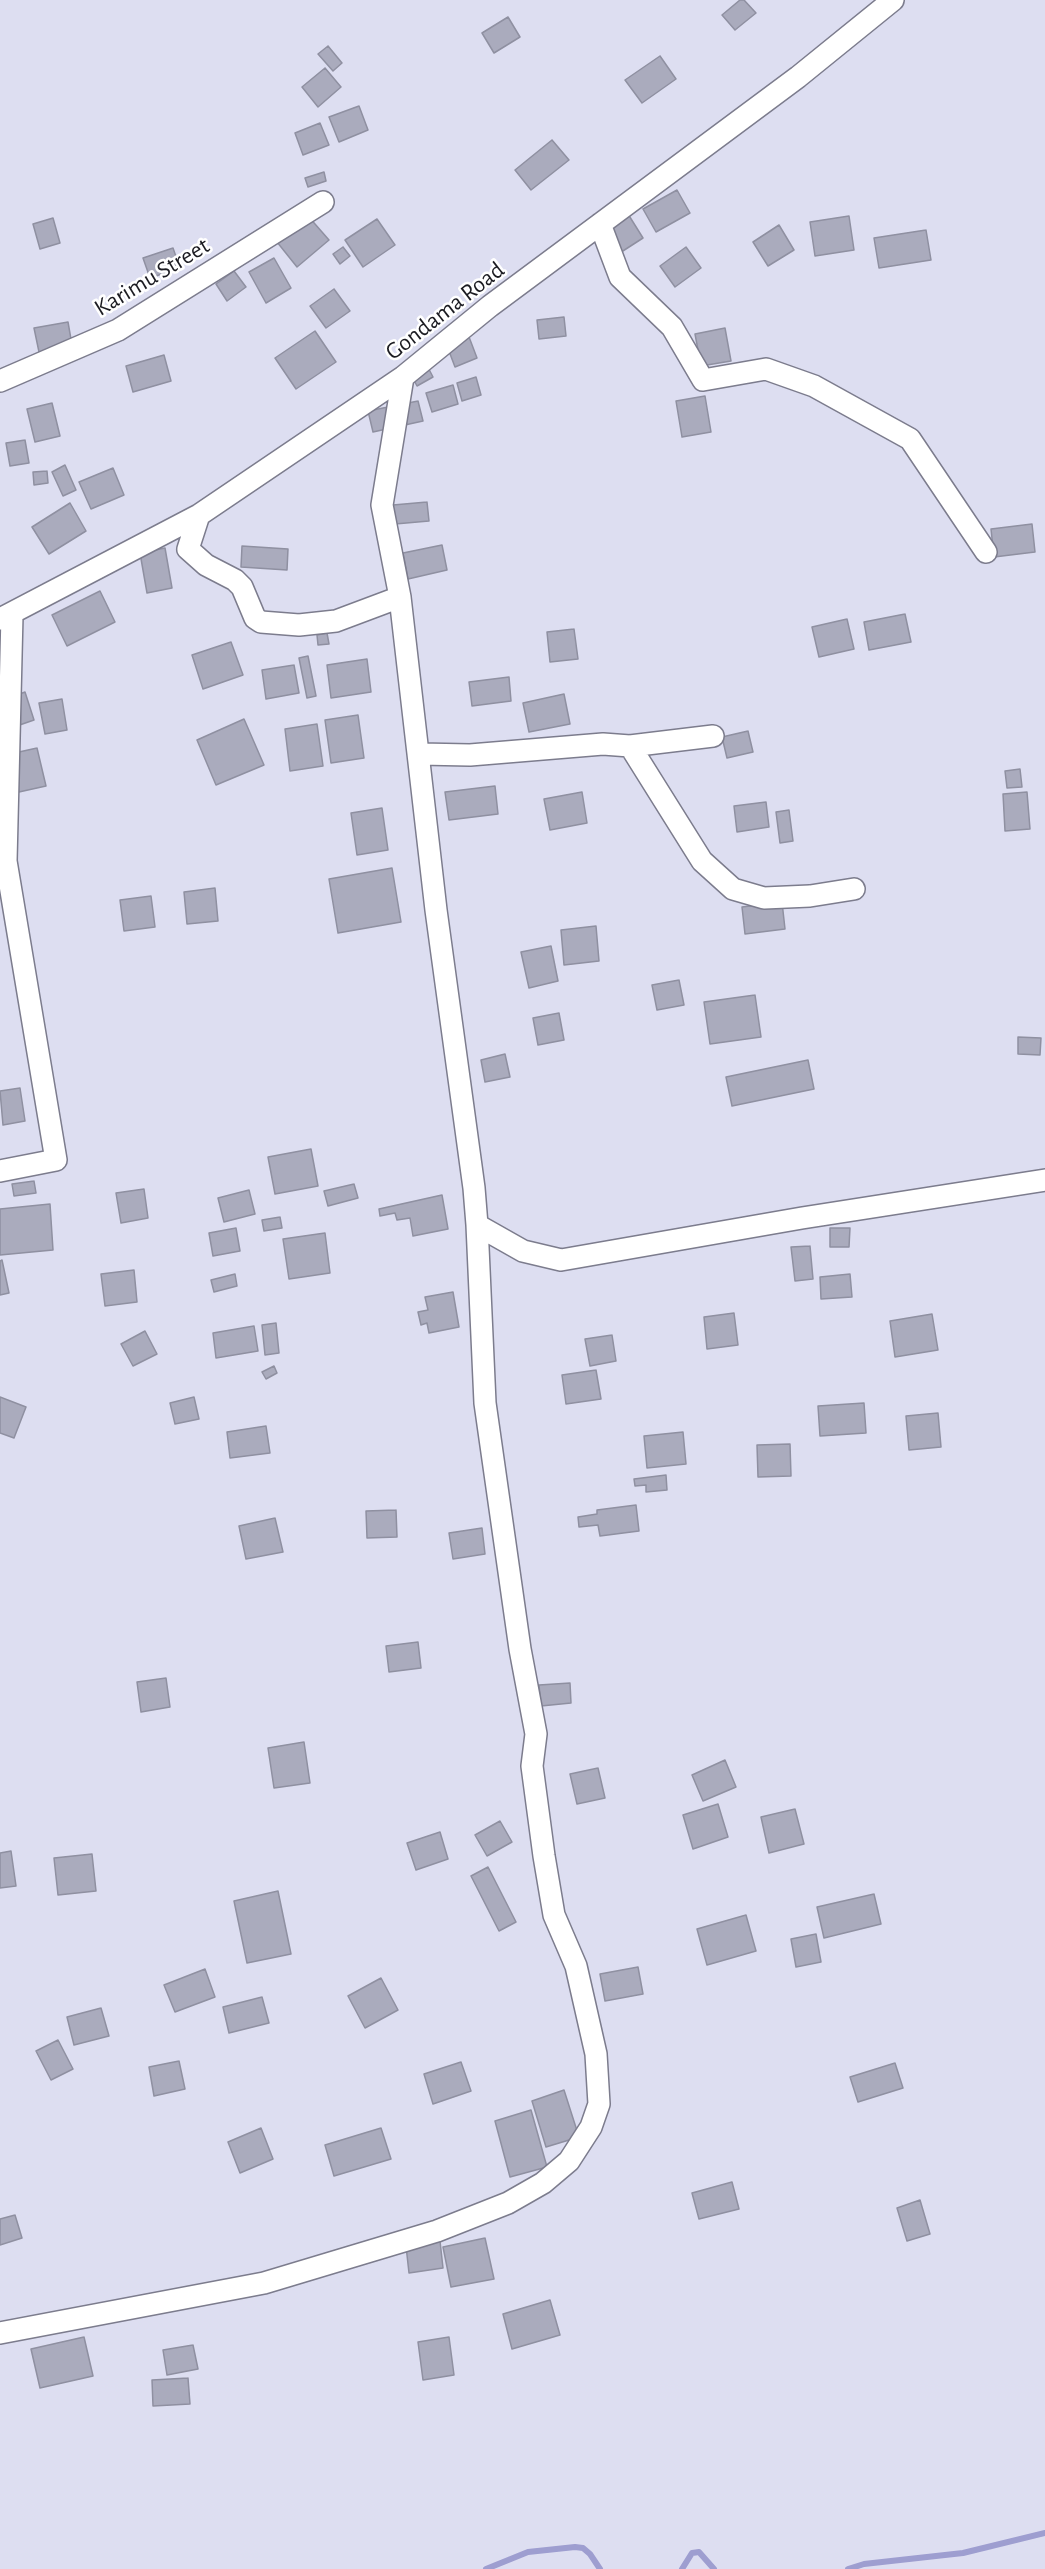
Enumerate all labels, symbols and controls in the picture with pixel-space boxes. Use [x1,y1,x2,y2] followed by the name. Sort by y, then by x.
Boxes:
[89,231,215,323] street label: Karimu Street
[380,256,510,366] street label: Gondama Road

